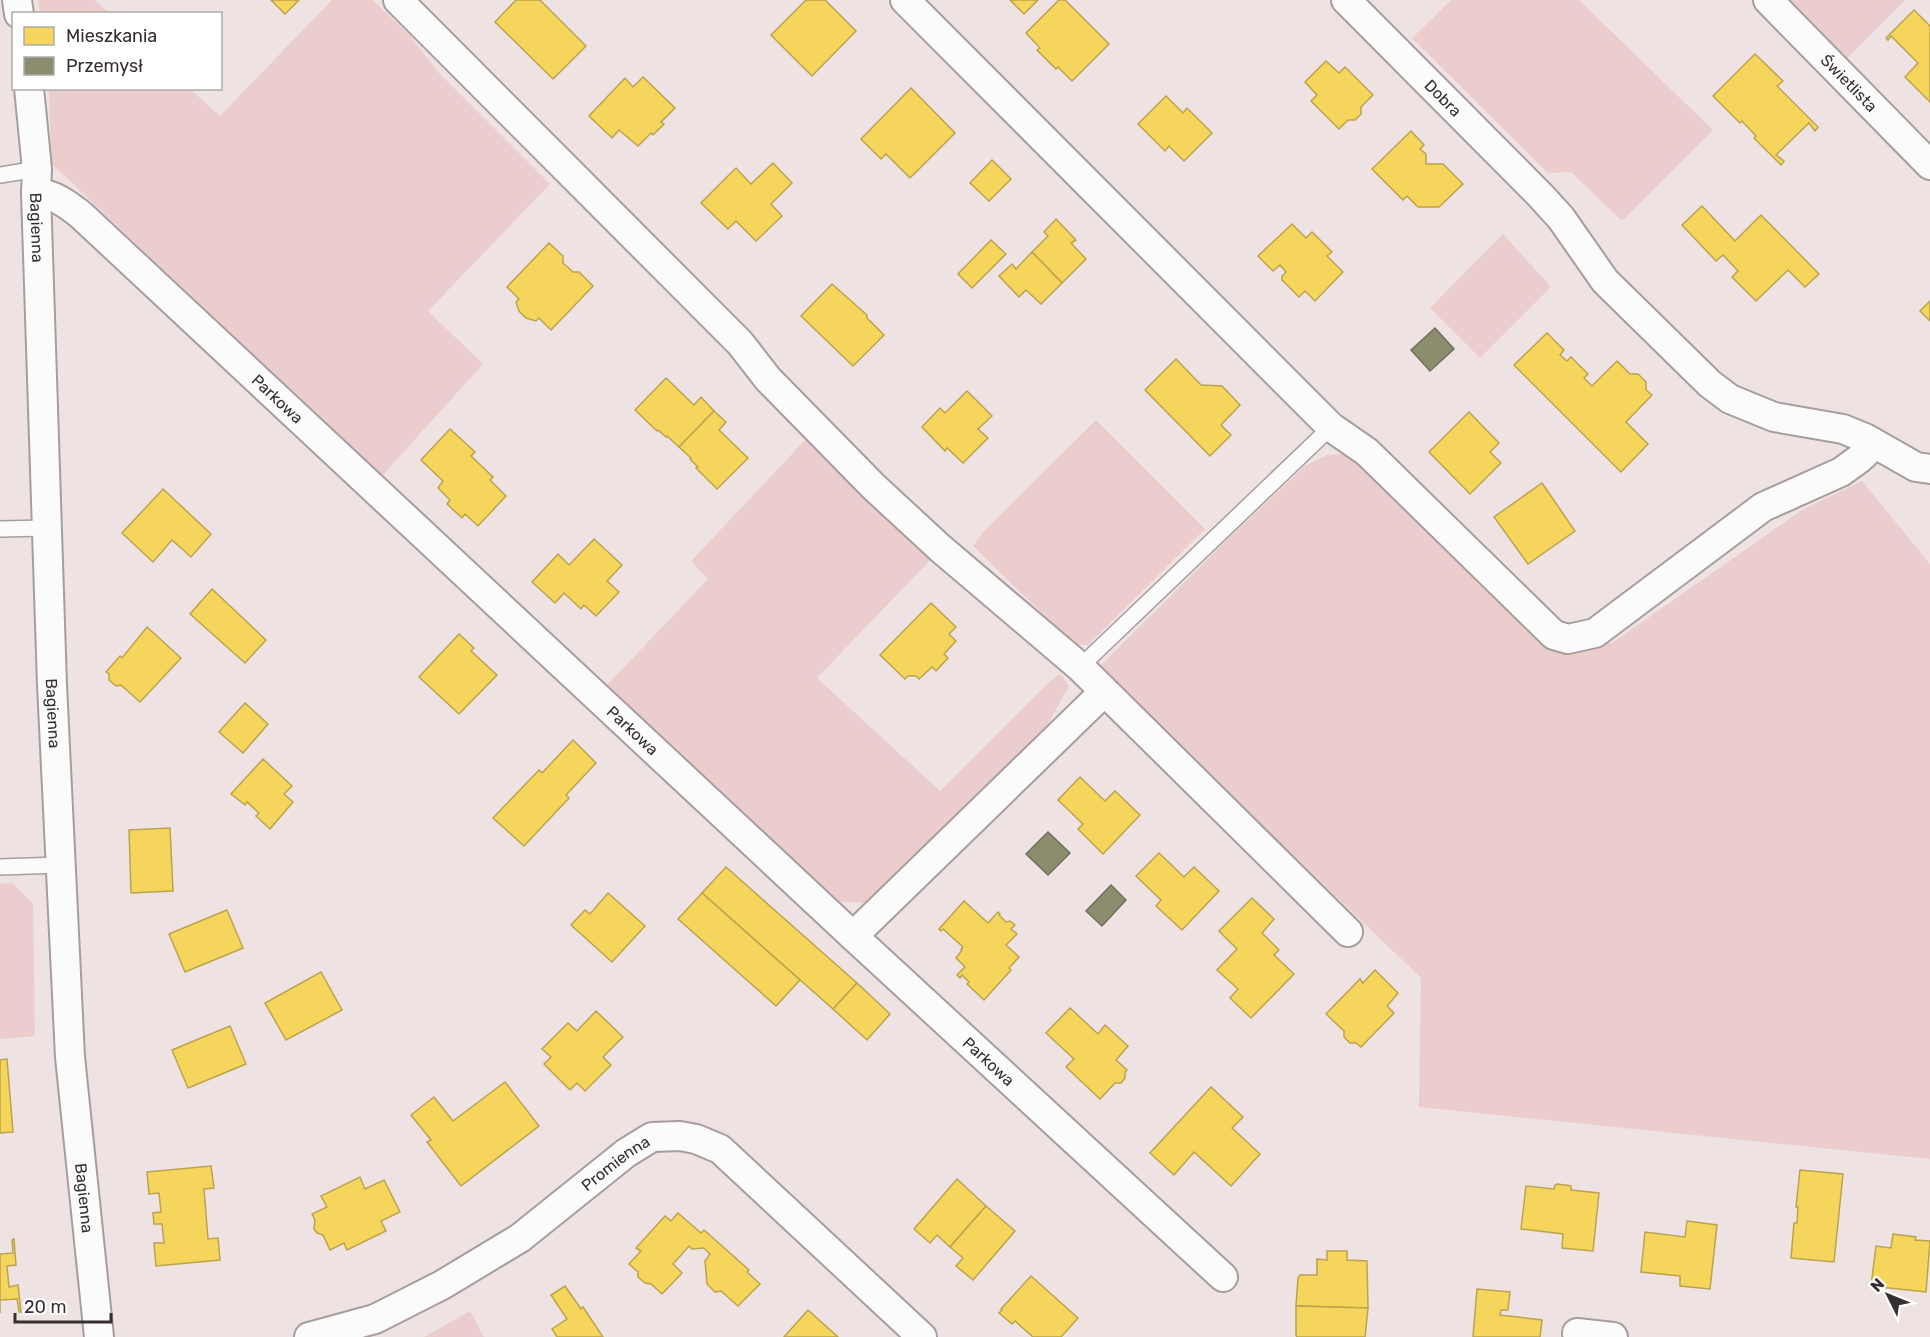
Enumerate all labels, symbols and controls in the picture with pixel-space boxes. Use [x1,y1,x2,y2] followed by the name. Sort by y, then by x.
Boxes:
[12,12,222,90] legend
[66,25,157,47] text: Mieszkania
[1817,50,1881,116] street label: Świetlista
[66,55,143,77] text: Przemysł
[1421,76,1465,121] street label: Dobra
[26,192,47,263] street label: Bagienna
[248,370,307,428] street label: Parkowa
[42,678,64,749] street label: Bagienna
[603,702,662,759] street label: Parkowa
[959,1033,1018,1090] street label: Parkowa
[578,1132,653,1195] street label: Promienna
[71,1162,97,1234] street label: Bagienna
[1858,1265,1918,1325] north arrow
[1867,1274,1888,1296] text: N
[15,1286,111,1324] scale bar
[24,1296,66,1318] text: 20 m

